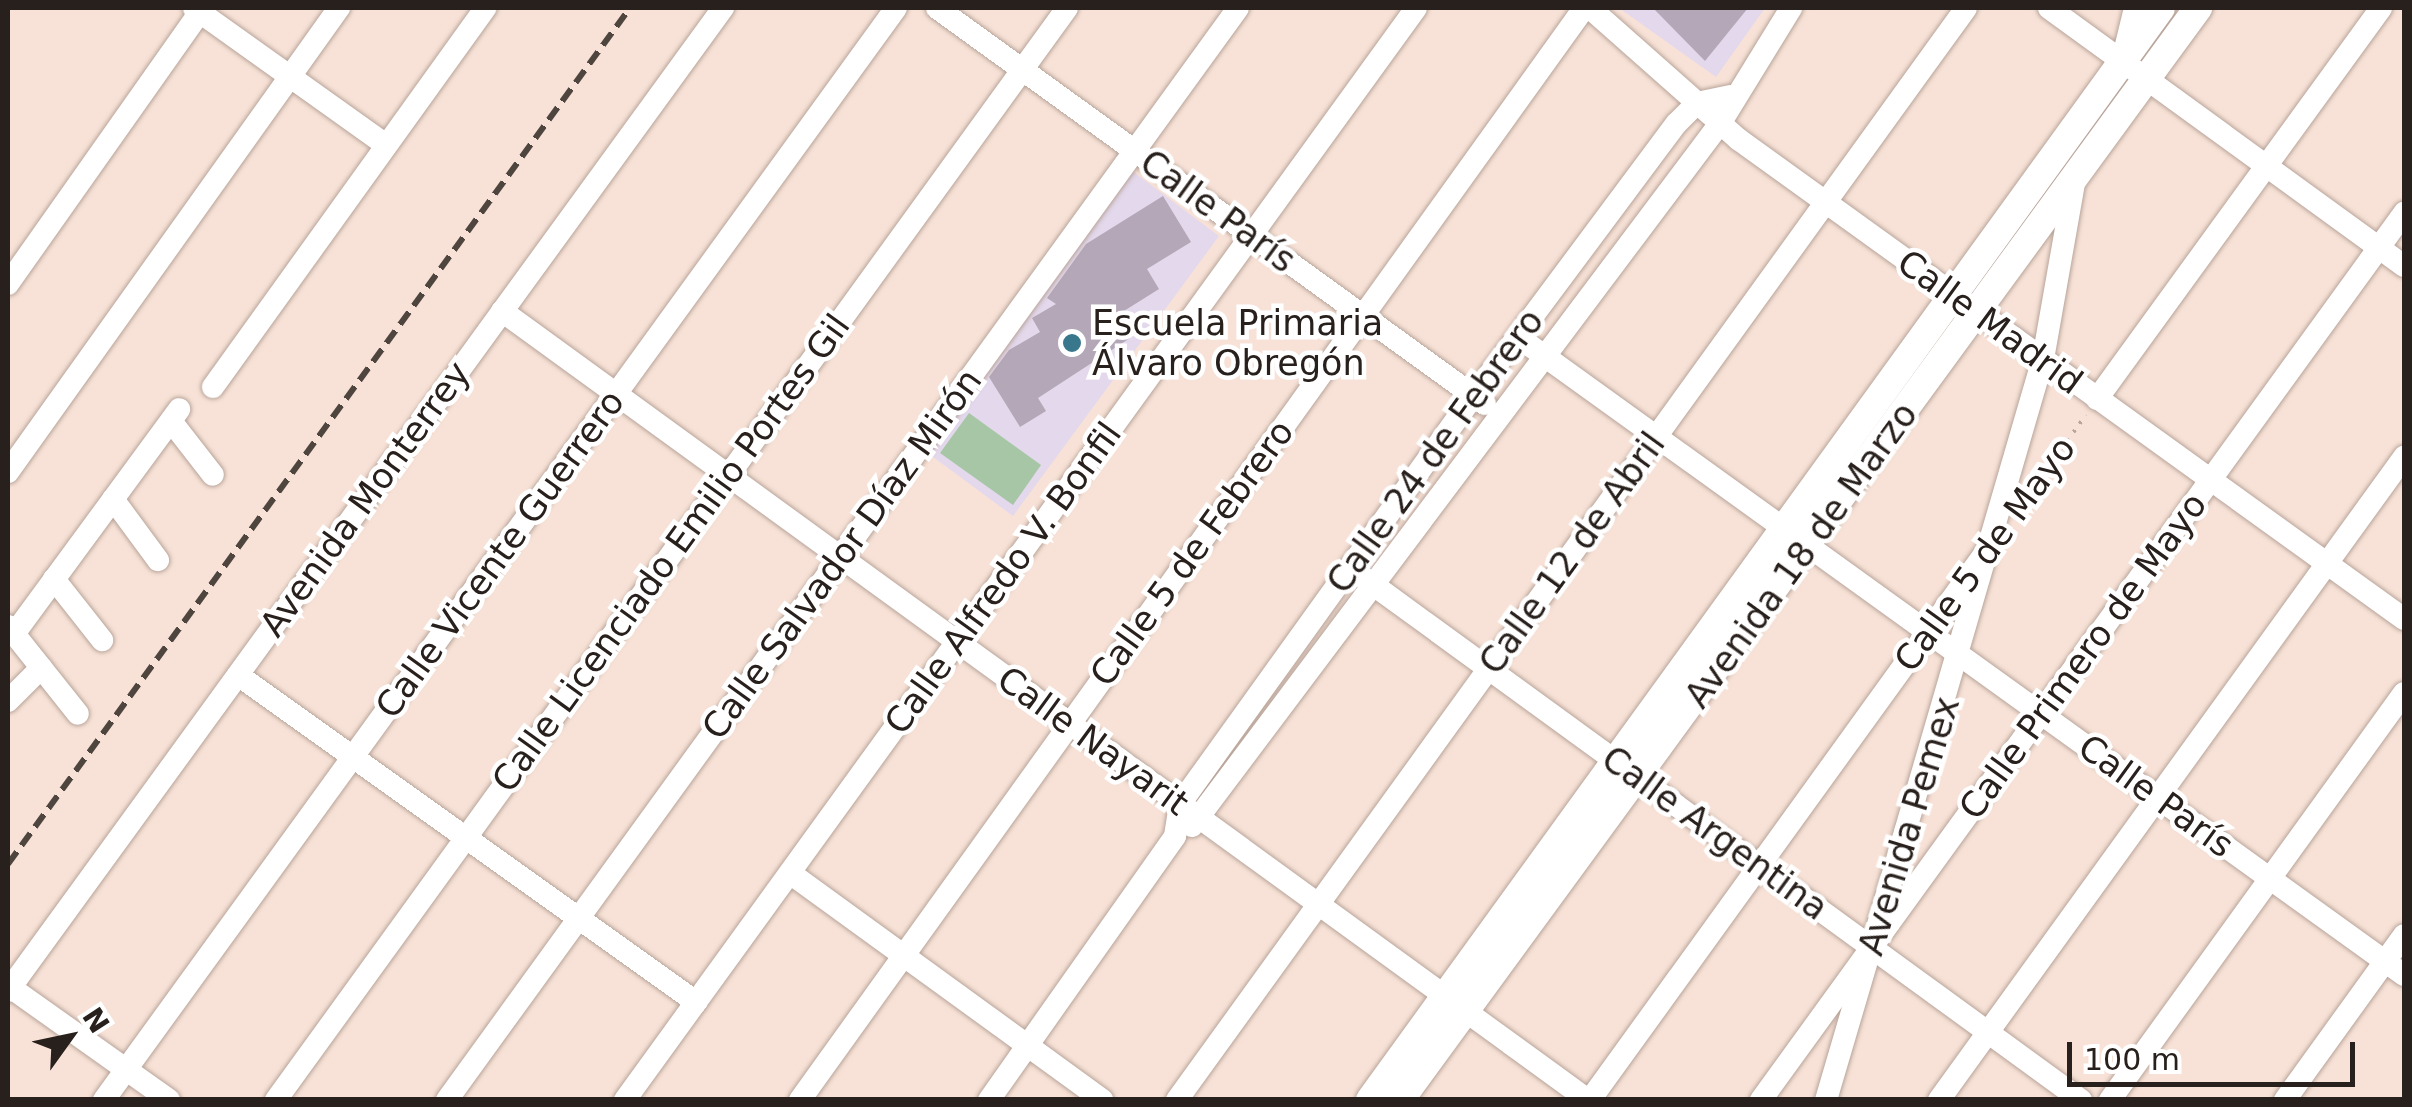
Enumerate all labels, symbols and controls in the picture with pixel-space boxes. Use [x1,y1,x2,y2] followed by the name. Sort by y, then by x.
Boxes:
[1132,141,1304,281] street label: Calle París
[1889,241,2091,403] street label: Calle Madrid
[1318,301,1552,601] street label: Calle 24 de Febrero
[1092,302,1383,384] place label: Escuela Primaria Álvaro Obregón
[484,306,858,800] street label: Calle Licenciado Emilio Portes Gil
[1061,332,1083,354] marker: Escuela Primaria Álvaro Obregón
[251,353,479,645] street label: Avenida Monterrey
[694,361,990,747] street label: Calle Salvador Díaz Mirón
[367,382,633,726] street label: Calle Vicente Guerrero
[1676,394,1926,716] street label: Avenida 18 de Marzo
[1081,412,1303,694] street label: Calle 5 de Febrero
[876,414,1130,742] street label: Calle Alfredo V. Bonfil
[1470,424,1674,682] street label: Calle 12 de Abril
[1886,428,2084,680] street label: Calle 5 de Mayo
[1951,485,2215,827] street label: Calle Primero de Mayo
[989,658,1197,824] street label: Calle Nayarit
[1850,692,1968,960] street label: Avenida Pemex
[2070,726,2242,866] street label: Calle París
[1594,737,1836,929] street label: Calle Argentina
[20,987,120,1087] north arrow
[75,1002,116,1039] text: N
[2072,1022,2360,1084] scale bar
[2084,1042,2180,1077] text: 100 m

